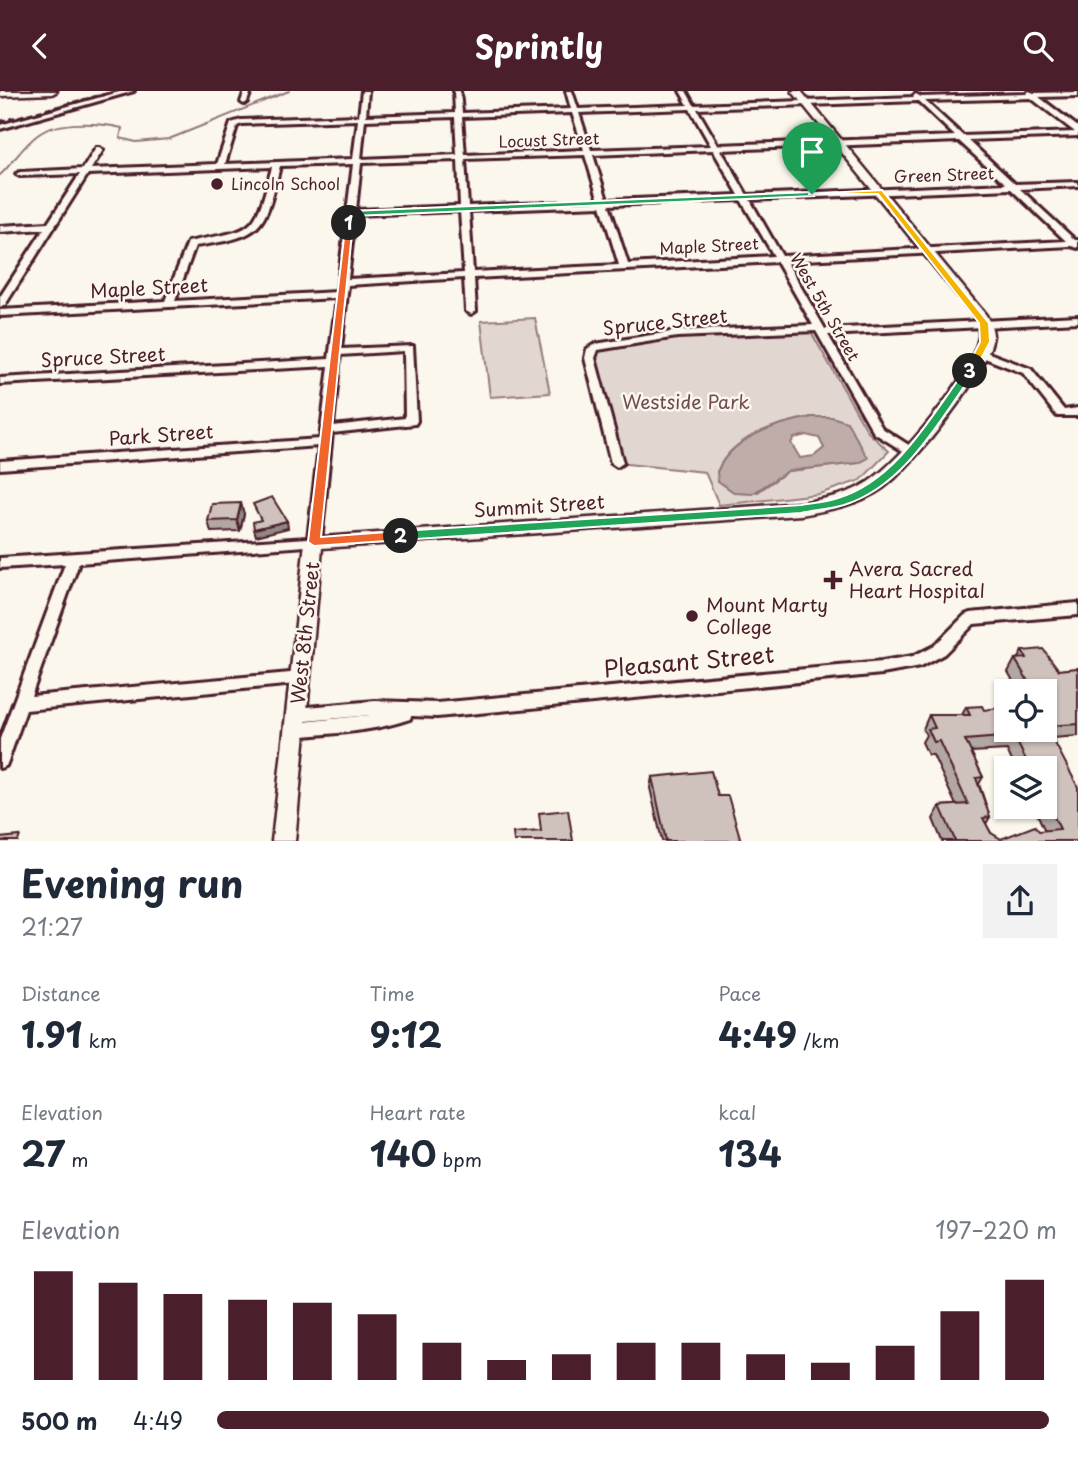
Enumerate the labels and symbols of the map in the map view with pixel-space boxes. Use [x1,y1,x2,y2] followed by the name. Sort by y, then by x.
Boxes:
[782,122,842,194] pin
[498,125,600,153] street label: Locust Street
[893,160,995,188] street label: Green Street
[231,171,340,195] place label: Lincoln School
[209,176,225,192] marker: Lincoln School
[332,205,366,241] pin: 1
[659,230,760,260] street label: Maple Street
[785,248,867,365] street label: West 5th Street
[89,270,209,304] street label: Maple Street
[601,301,729,341] street label: Spruce Street
[40,339,166,373] street label: Spruce Street
[953,353,988,389] pin: 3
[622,387,750,415] park label: Westside Park
[108,416,214,452] street label: Park Street
[473,486,606,524] street label: Summit Street
[384,519,418,553] pin: 2
[849,554,985,604] place label: Avera Sacred Heart Hospital
[283,560,325,705] street label: West 8th Street
[823,570,843,590] marker: Avera Sacred Heart Hospital
[706,590,828,640] place label: Mount Marty College
[684,608,700,624] marker: Mount Marty College
[602,636,775,685] street label: Pleasant Street

